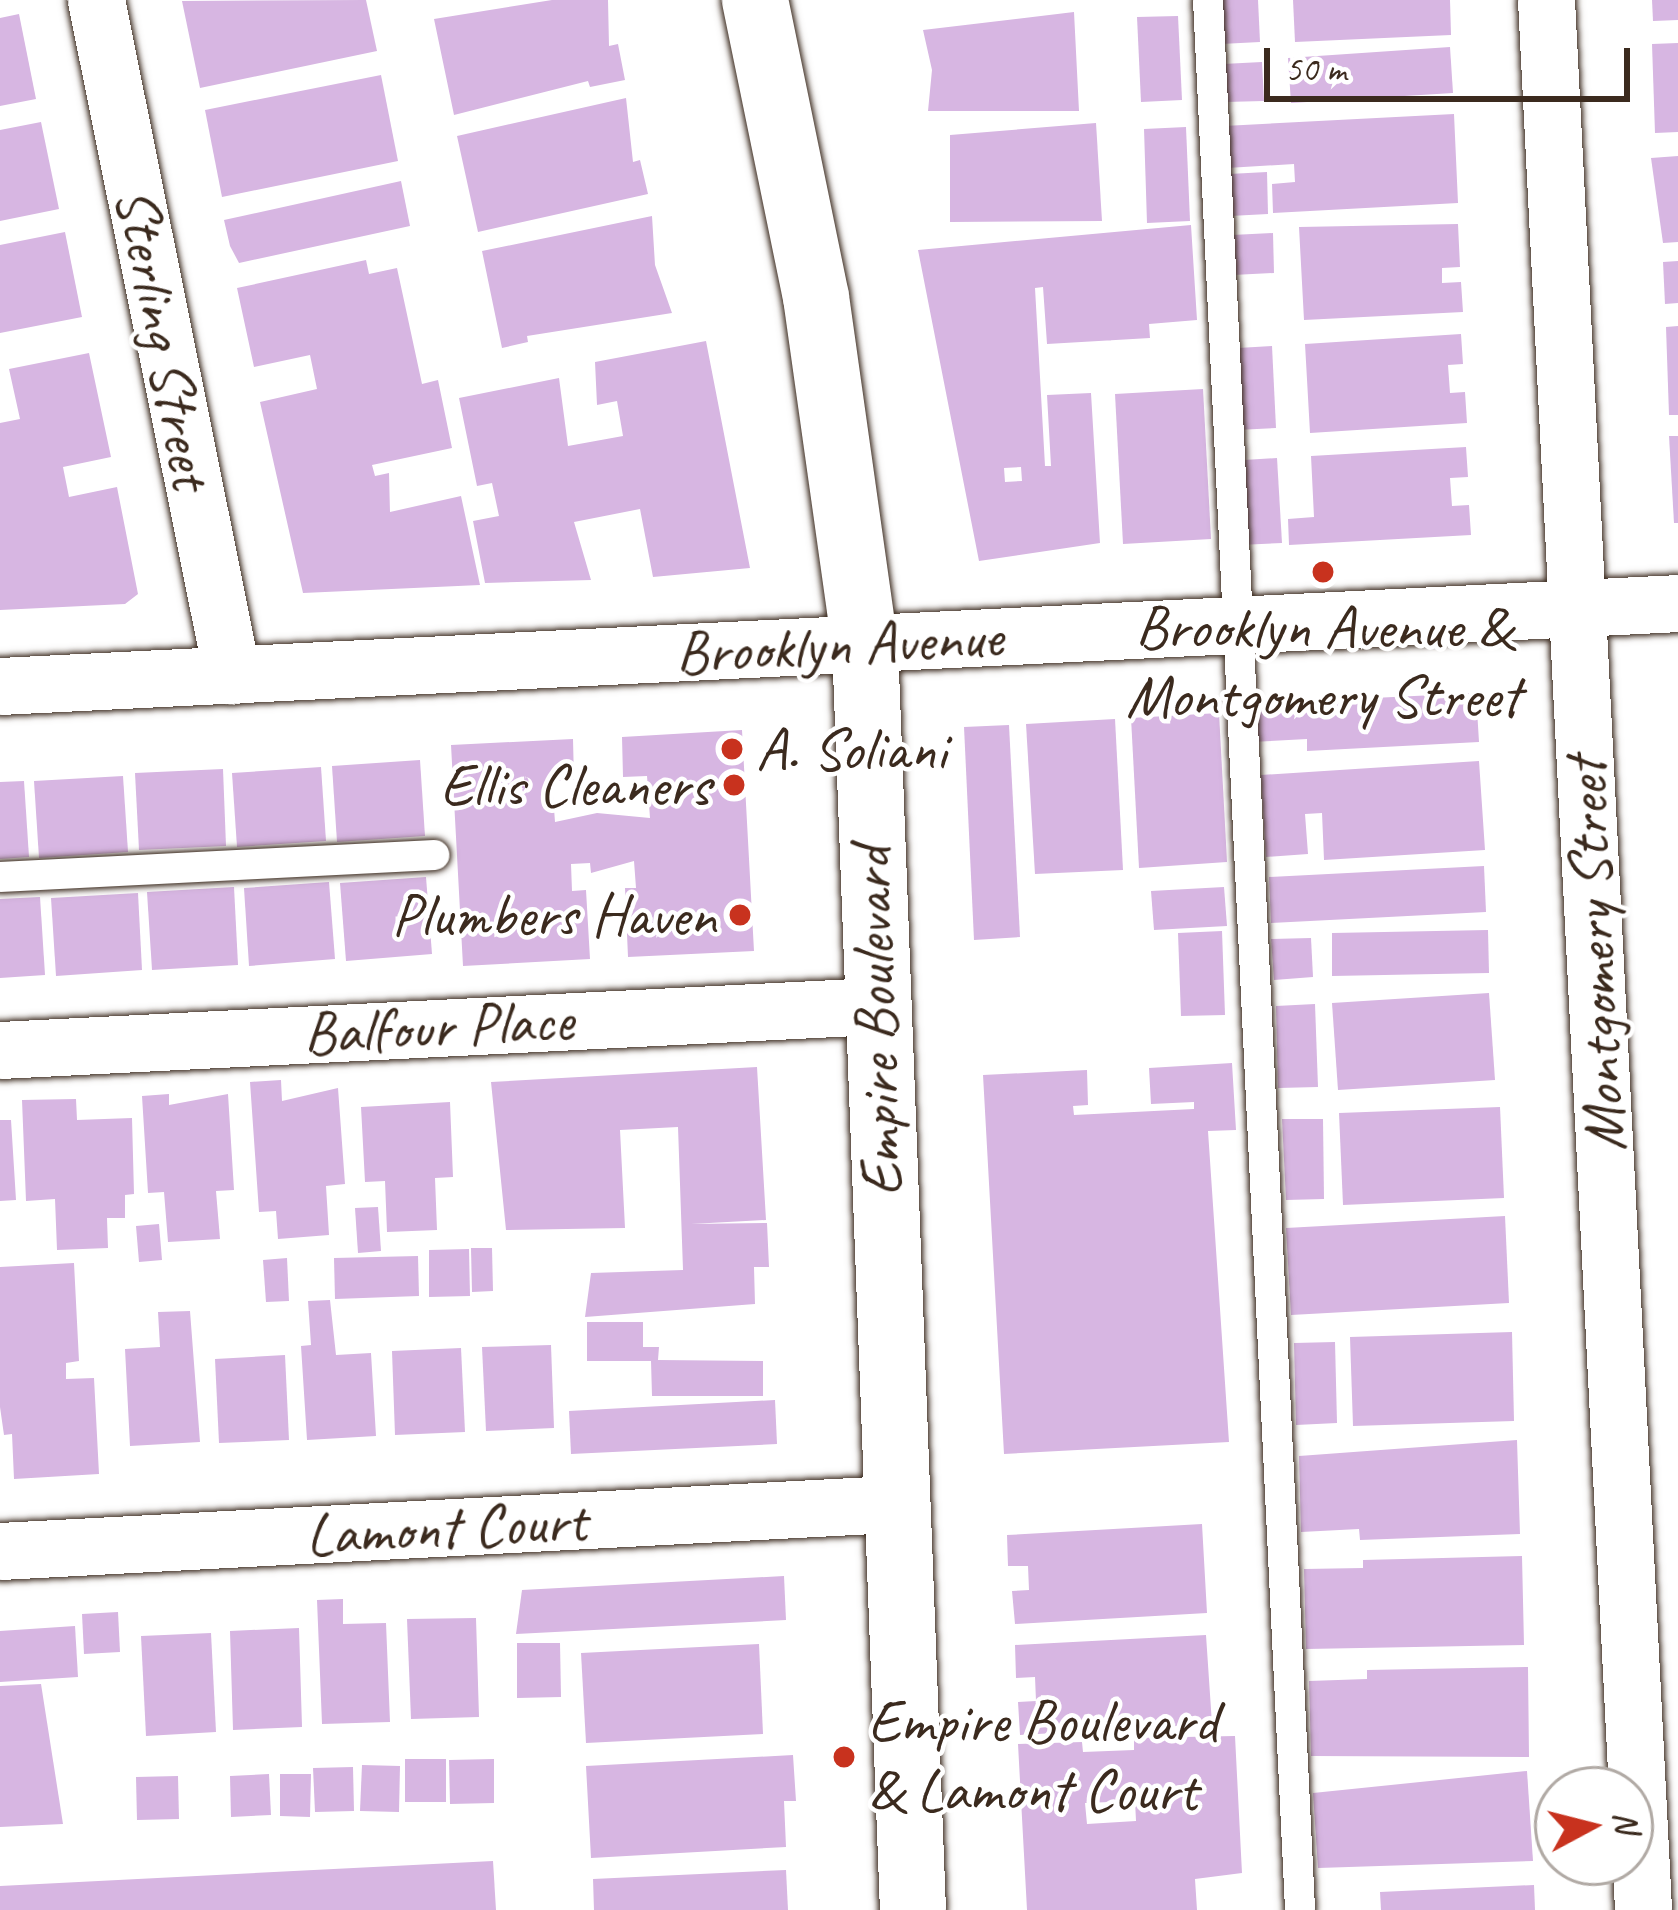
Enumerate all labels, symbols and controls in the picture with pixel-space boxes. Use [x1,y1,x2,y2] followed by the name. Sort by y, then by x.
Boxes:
[1270,24,1636,98] scale bar
[1285,46,1346,92] text: 50 m
[99,181,229,495] street label: Sterling Street
[1310,559,1336,585] marker: Brooklyn Avenue & Montgomery Street
[1126,592,1520,733] place label: Brooklyn Avenue & Montgomery Street
[674,600,1004,690] street label: Brooklyn Avenue
[756,713,946,785] place label: A. Soliani
[719,736,745,762] marker: A. Soliani
[441,749,710,821] place label: Ellis Cleaners
[1549,756,1641,1154] street label: Montgomery Street
[721,772,747,798] marker: Ellis Cleaners
[834,846,918,1198] street label: Empire Boulevard
[391,879,716,951] place label: Plumbers Haven
[727,902,753,928] marker: Plumbers Haven
[301,984,575,1070] street label: Balfour Place
[304,1485,588,1571] street label: Lamont Court
[868,1686,1218,1827] place label: Empire Boulevard & Lamont Court
[831,1744,857,1770] marker: Empire Boulevard & Lamont Court
[1534,1766,1654,1886] north arrow
[1605,1809,1649,1835] text: N

